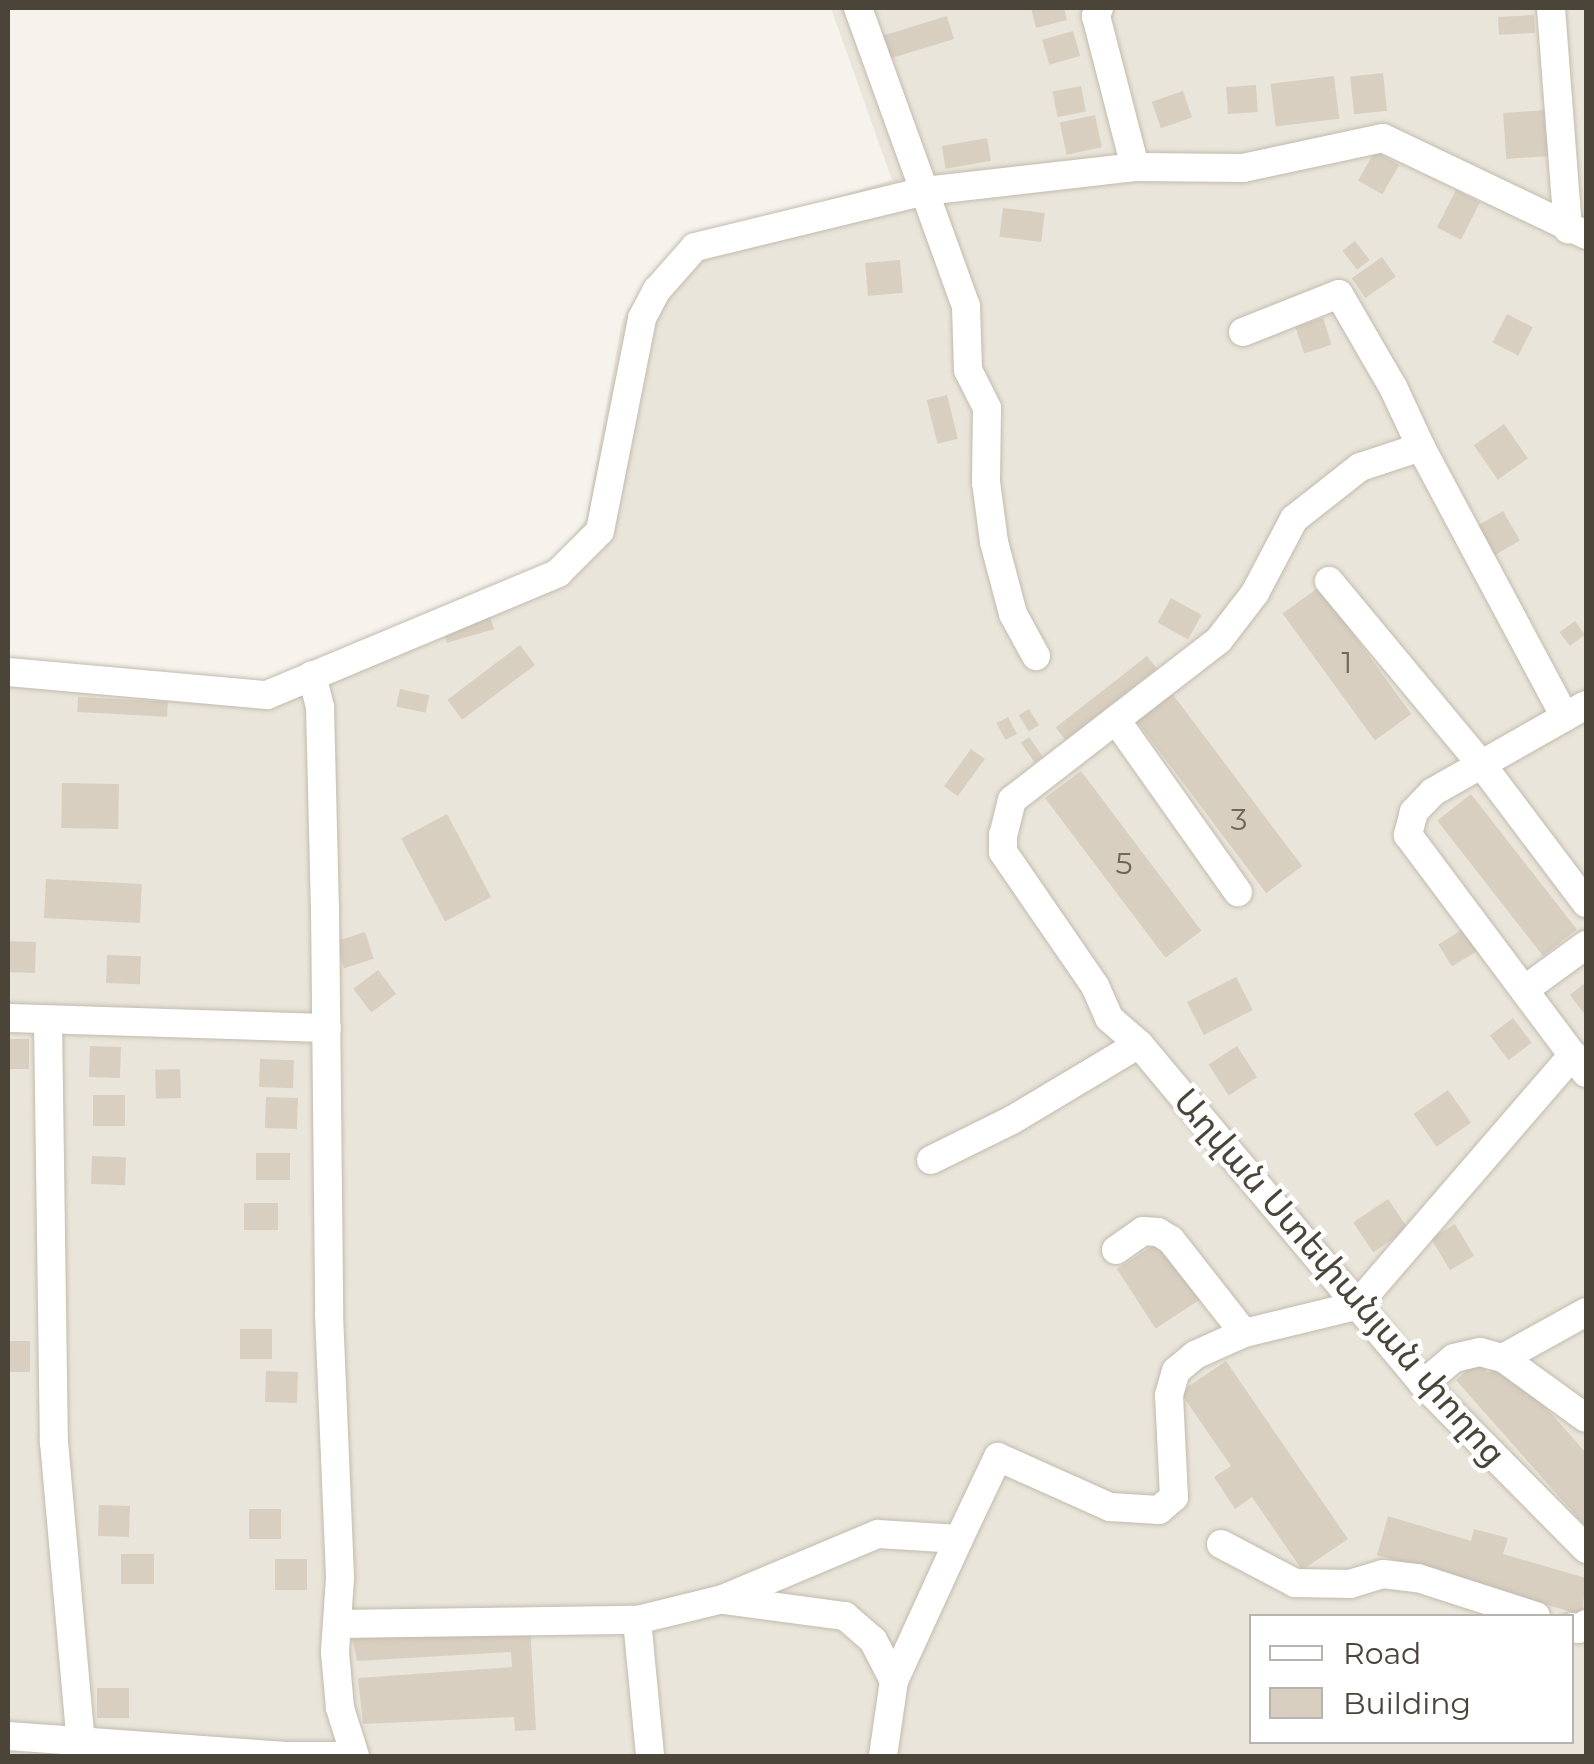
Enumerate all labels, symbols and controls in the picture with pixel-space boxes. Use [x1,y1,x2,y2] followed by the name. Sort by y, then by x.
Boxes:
[1342,645,1352,681] house number: 1
[1231,802,1247,838] house number: 3
[1116,846,1132,882] house number: 5
[1165,1080,1515,1474] street label: Աղվան Ստեփանյան փողոց
[1249,1614,1574,1744] legend
[1343,1635,1421,1672] text: Road
[1343,1685,1471,1722] text: Building

